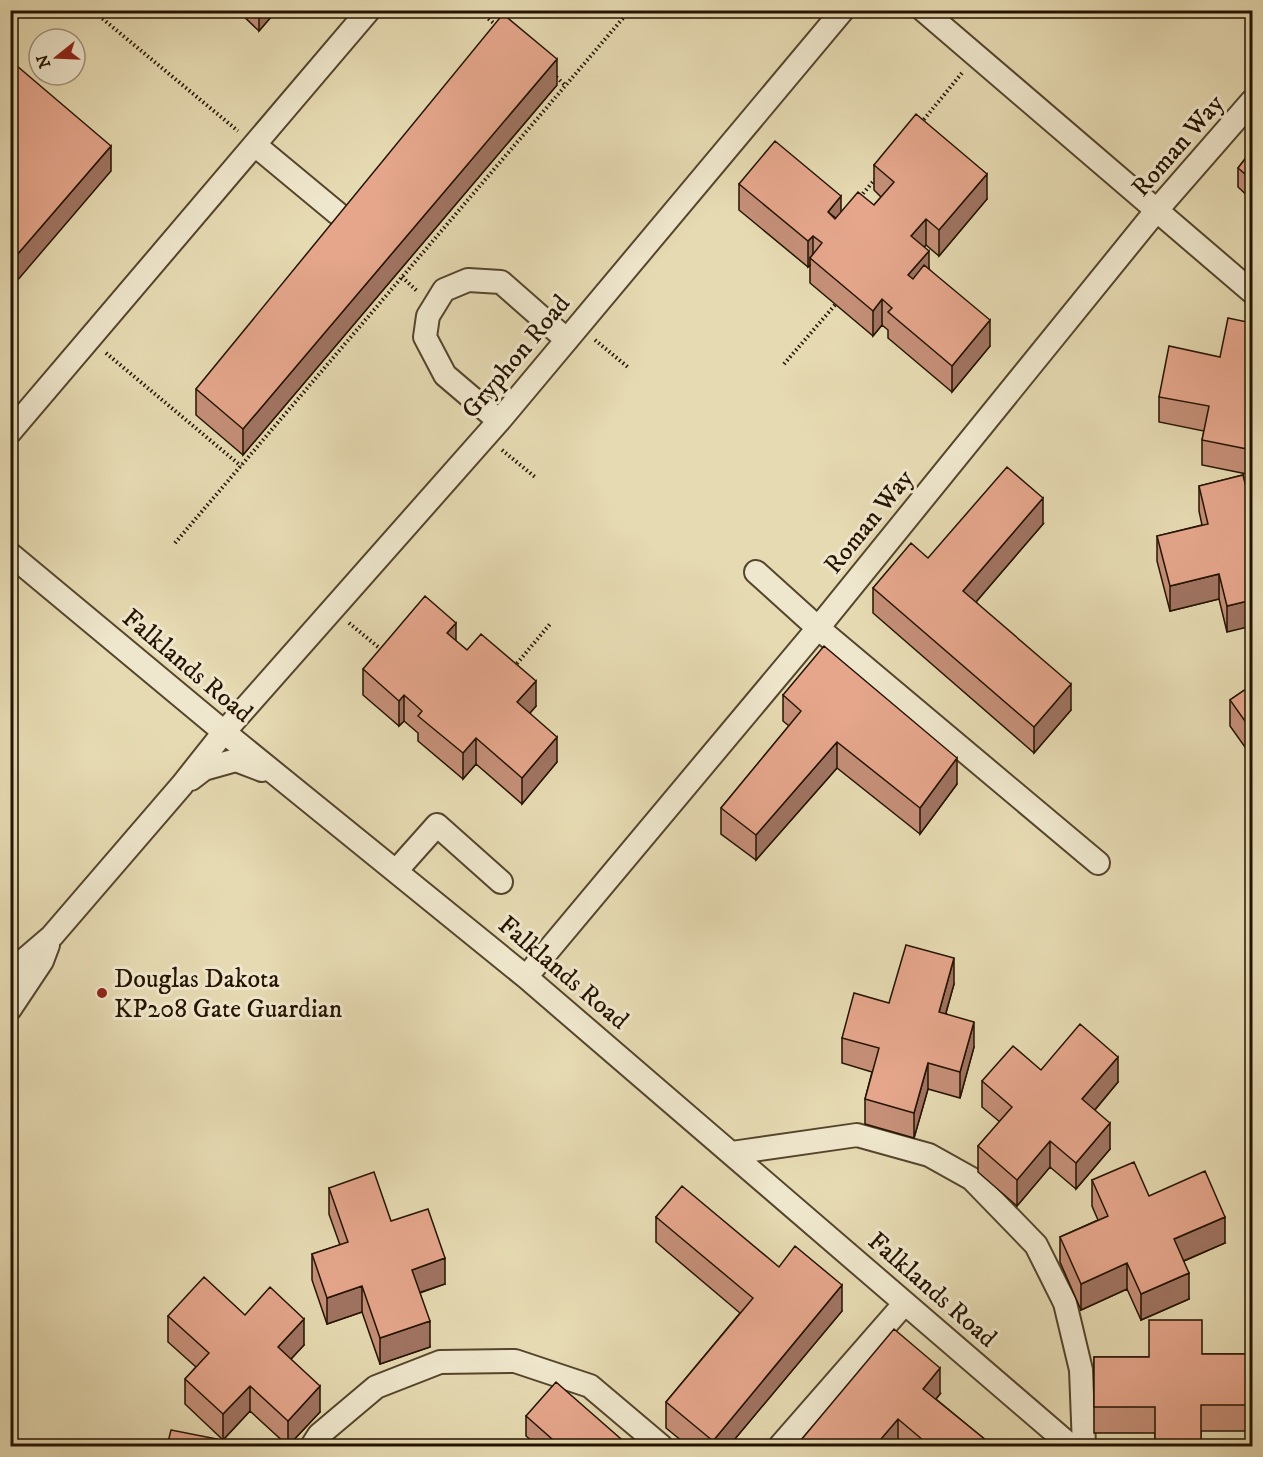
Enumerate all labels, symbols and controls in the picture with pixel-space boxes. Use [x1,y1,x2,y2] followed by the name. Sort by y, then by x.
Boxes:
[27,27,87,87] north arrow
[32,52,55,71] text: N
[1125,87,1232,204] street label: Roman Way
[455,288,578,426] street label: Gryphon Road
[817,462,922,581] street label: Roman Way
[115,602,259,730] street label: Falklands Road
[491,909,635,1037] street label: Falklands Road
[114,963,343,1026] place label: Douglas Dakota KP208 Gate Guardian
[95,986,109,1000] marker: Douglas Dakota KP208 Gate Guardian
[861,1225,1003,1355] street label: Falklands Road

